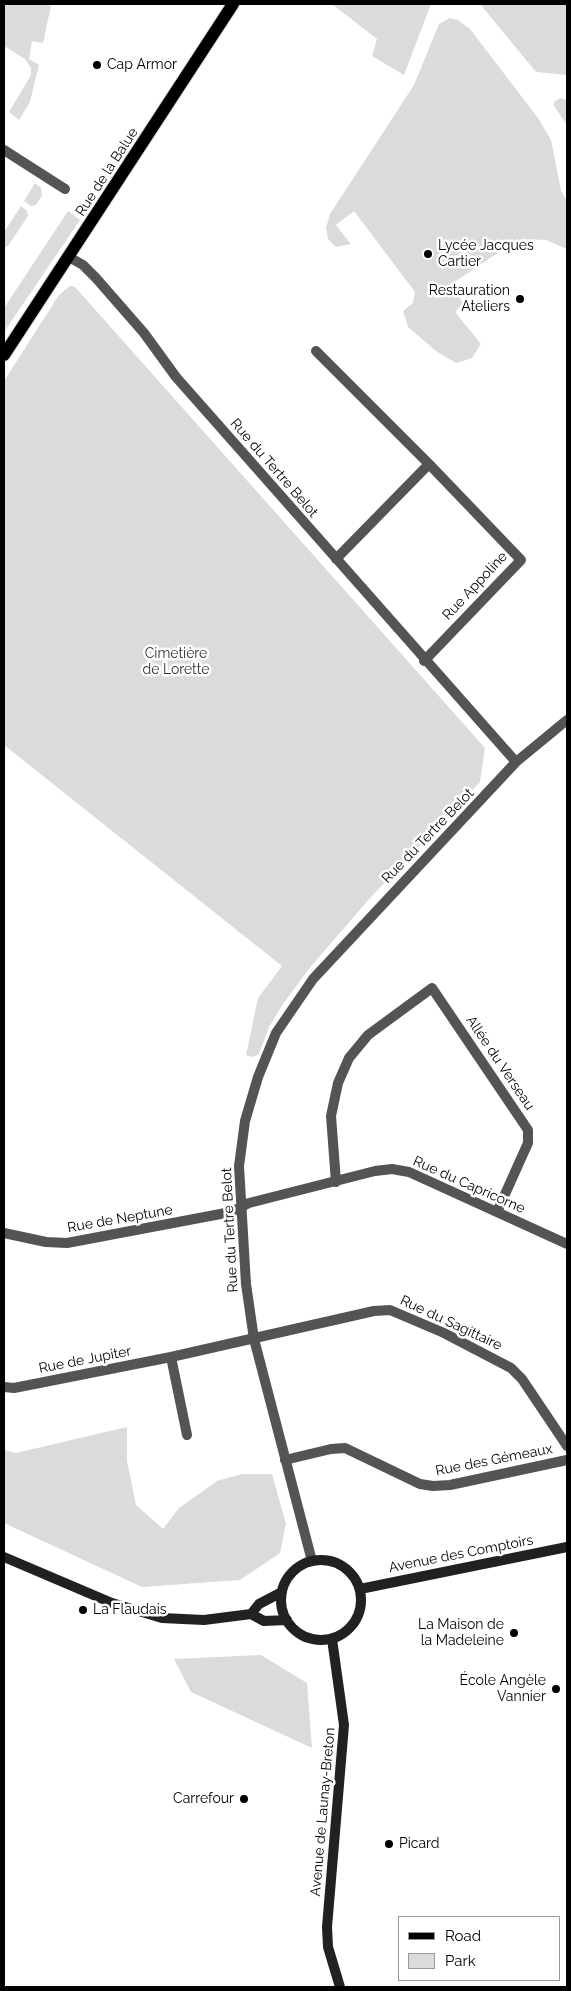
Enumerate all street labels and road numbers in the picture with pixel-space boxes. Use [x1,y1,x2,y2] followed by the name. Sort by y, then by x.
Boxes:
[72,125,142,219] street label: Rue de la Balue
[227,415,321,521] street label: Rue du Tertre Belot
[439,548,511,624] street label: Rue Appoline
[378,785,478,887] street label: Rue du Tertre Belot
[462,1013,538,1113] street label: Allée du Verseau
[410,1153,528,1217] street label: Rue du Capricorne
[218,1167,242,1293] street label: Rue du Tertre Belot
[66,1201,174,1237] street label: Rue de Neptune
[397,1292,505,1354] street label: Rue du Sagittaire
[37,1343,133,1377] street label: Rue de Jupiter
[434,1440,554,1480] street label: Rue des Gémeaux
[387,1532,535,1576] street label: Avenue des Comptoirs
[307,1727,339,1897] street label: Avenue de Launay-Breton

